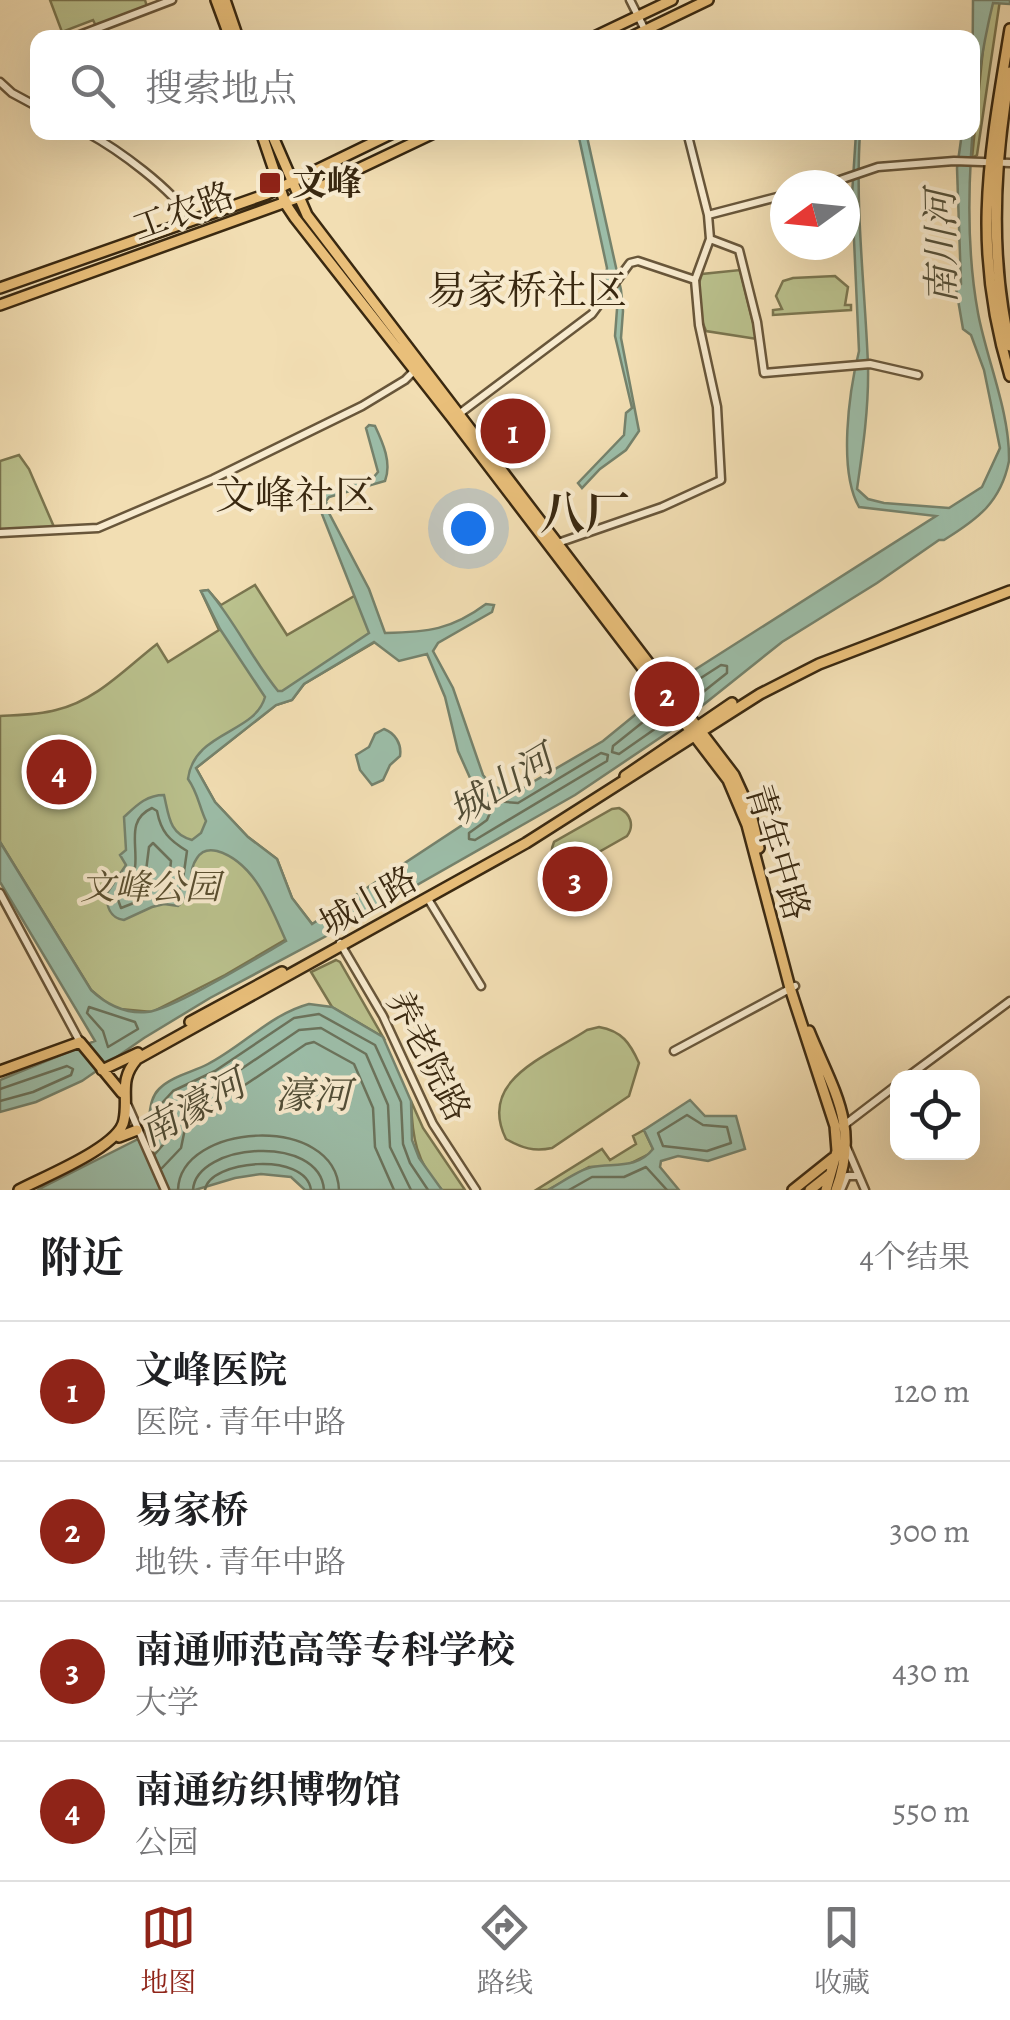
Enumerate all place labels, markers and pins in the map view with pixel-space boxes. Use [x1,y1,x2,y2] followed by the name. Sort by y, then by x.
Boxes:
[292,159,362,207] place label: 文峰
[257,170,283,196] marker: 文峰
[480,394,546,468] pin: 1
[634,656,700,732] pin: 2
[27,734,92,810] pin: 4
[542,842,608,916] pin: 3

